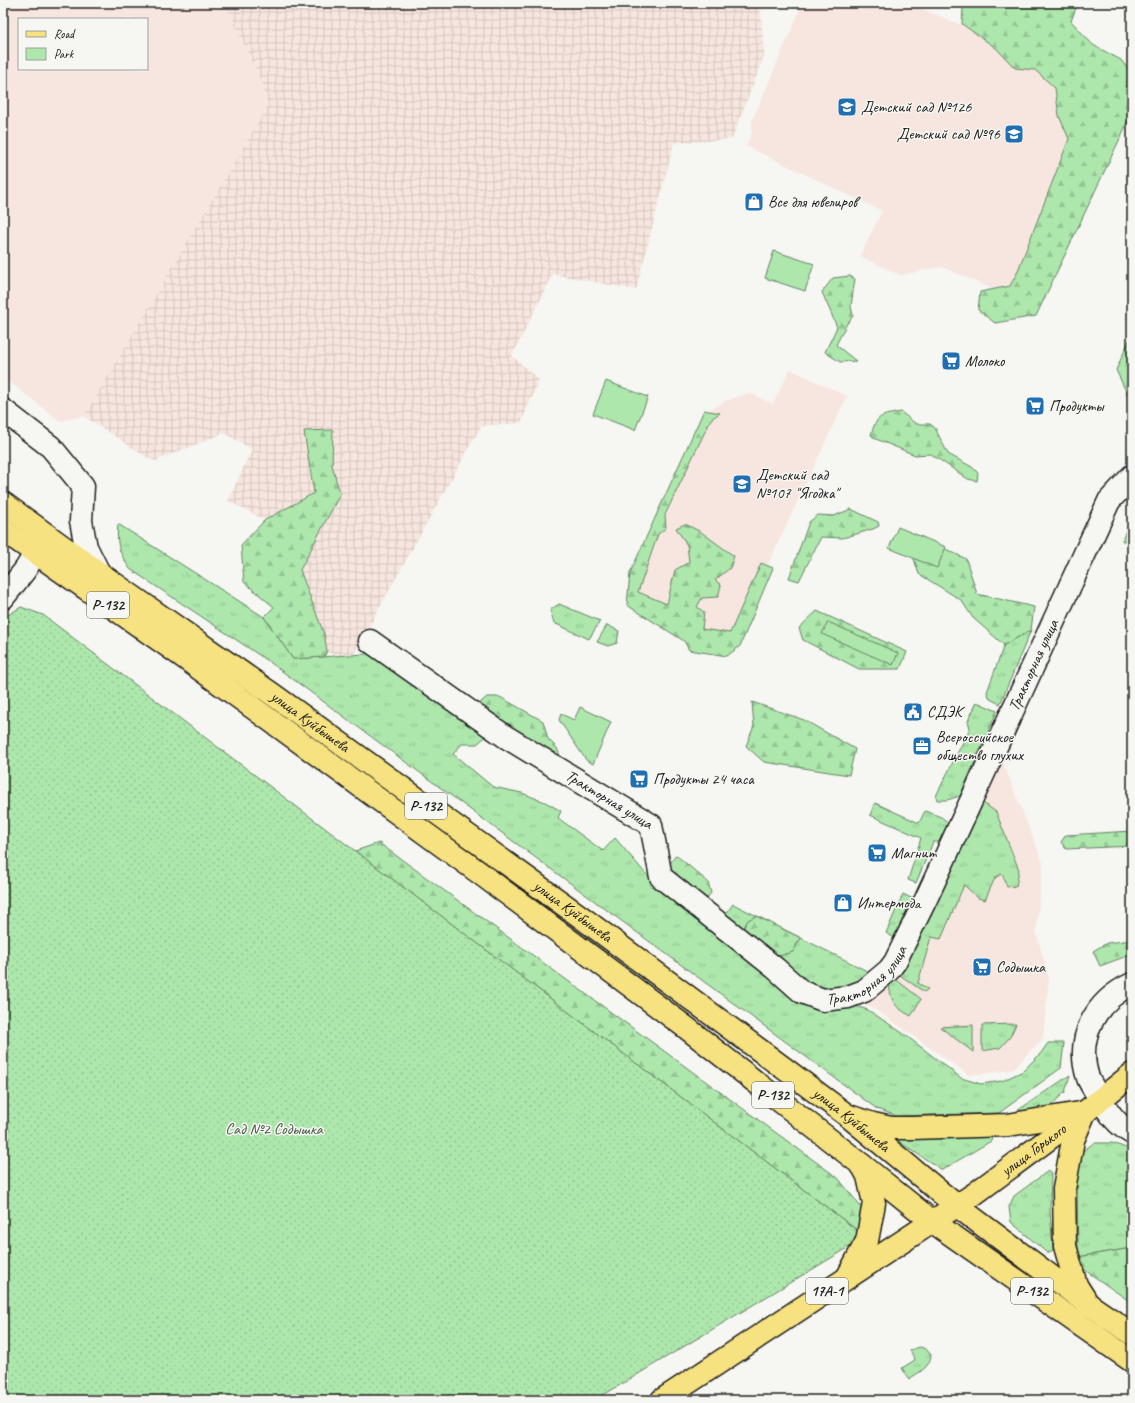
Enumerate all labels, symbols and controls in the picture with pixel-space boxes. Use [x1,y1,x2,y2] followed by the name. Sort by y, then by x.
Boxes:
[18,18,148,70] legend
[54,26,76,42] text: Road
[54,46,75,62] text: Park
[836,96,858,118] school or university icon: Детский сад №126
[861,97,972,117] place label: Детский сад №126
[1003,123,1025,145] school or university icon: Детский сад №96
[897,124,1001,144] place label: Детский сад №96
[743,191,765,213] shop icon: Все для ювелиров
[768,192,861,212] place label: Все для ювелиров
[940,350,962,372] supermarket icon: Молоко
[965,351,1006,371] place label: Молоко
[1024,395,1046,417] supermarket icon: Продукты
[1049,396,1105,416] place label: Продукты
[756,465,841,503] place label: Детский сад №107 "Ягодка"
[731,473,753,495] school or university icon: Детский сад №107 "Ягодка"
[87,592,129,618] road number: Р-132
[1004,615,1064,714] street label: Тракторная улица
[266,686,355,758] street label: улица Куйбышева
[902,701,924,723] public building icon: СДЭК
[927,702,965,722] place label: СДЭК
[936,727,1024,765] place label: Всероссийское общество глухих
[911,735,933,757] office icon: Всероссийское общество глухих
[562,765,657,834] street label: Тракторная улица
[628,768,650,790] supermarket icon: Продукты 24 часа
[653,769,755,789] place label: Продукты 24 часа
[405,793,447,819] road number: Р-132
[866,842,888,864] supermarket icon: Магнит
[891,843,938,863] place label: Магнит
[529,875,617,948] street label: улица Куйбышева
[832,892,854,914] shop icon: Интермода
[857,893,922,913] place label: Интермода
[825,942,912,1010] street label: Тракторная улица
[971,956,993,978] supermarket icon: Содышка
[996,957,1046,977] place label: Содышка
[752,1082,794,1108] road number: Р-132
[808,1083,895,1157] street label: улица Куйбышева
[225,1119,324,1139] park label: Сад №2 Содышка
[996,1119,1071,1181] street label: улица Горького
[806,1278,848,1304] road number: 17А-1
[1011,1278,1053,1304] road number: Р-132

